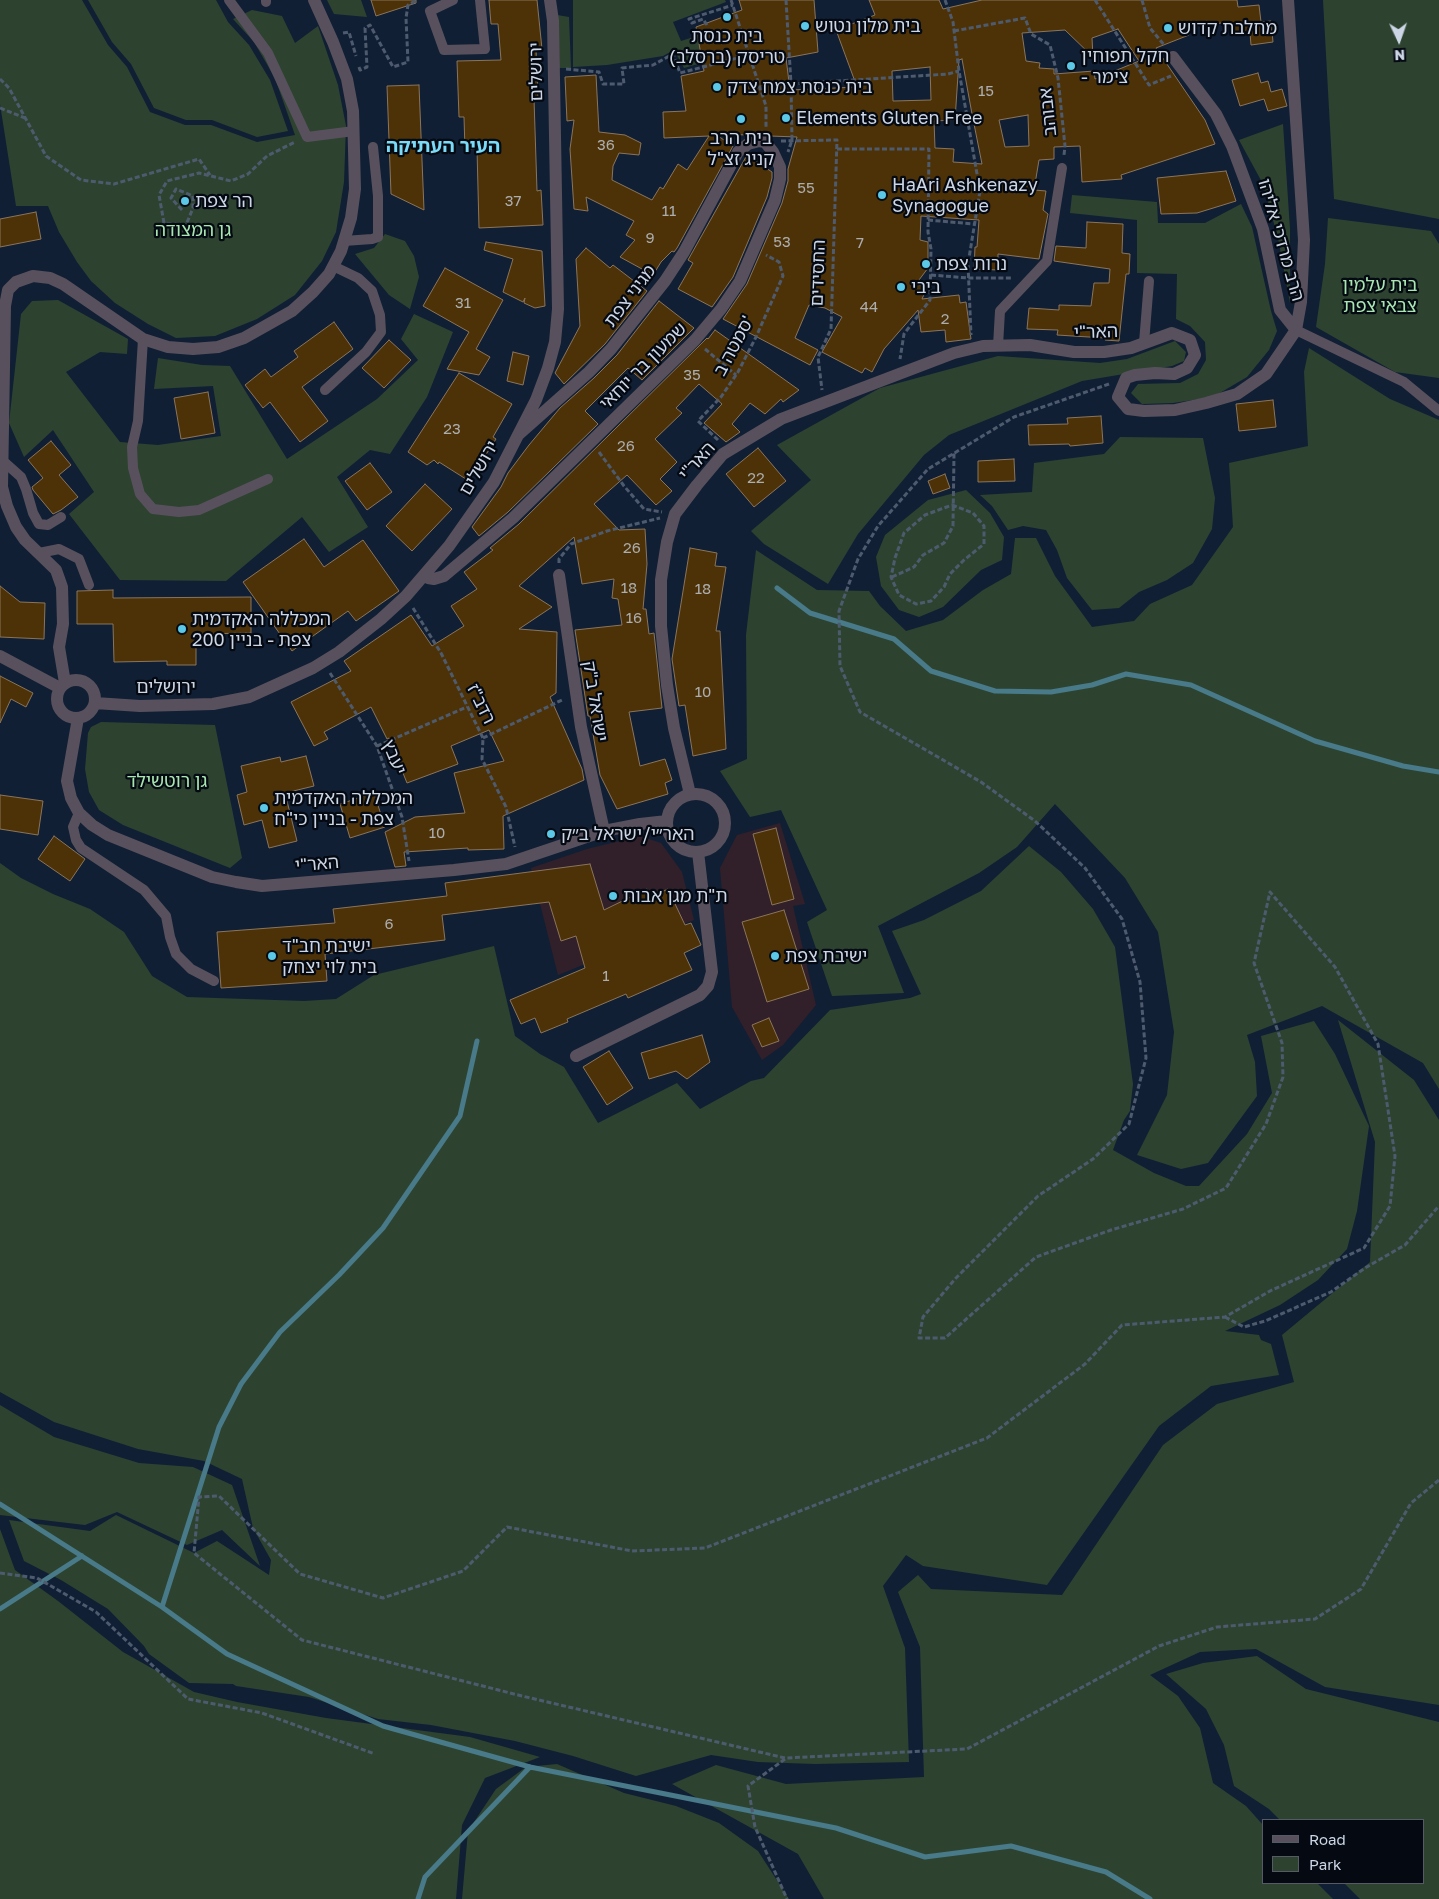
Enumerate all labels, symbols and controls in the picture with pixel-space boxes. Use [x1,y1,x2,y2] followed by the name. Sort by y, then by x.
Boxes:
[721,11,733,23] marker: בית כנסת טריסק (ברסלב)
[815,15,921,37] place label: בית מלון נטוש
[1374,15,1424,65] north arrow
[1178,17,1277,39] place label: מחלבת קדוש
[799,20,811,32] marker: בית מלון נטוש
[1162,22,1174,34] marker: מחלבת קדוש
[669,25,785,68] place label: בית כנסת טריסק (ברסלב)
[525,42,547,102] street label: ירושלים
[1081,45,1169,88] place label: חקל תפוחין - צימר
[1394,47,1406,64] text: N
[1065,60,1077,72] marker: חקל תפוחין - צימר
[727,76,873,98] place label: בית כנסת צמח צדק
[711,81,723,93] marker: בית כנסת צמח צדק
[978,82,994,100] house number: 15
[1035,87,1061,137] street label: אבוהב
[796,107,982,129] place label: Elements Gluten Free
[780,112,792,124] marker: Elements Gluten Free
[735,113,747,125] marker: בית הרב קניג זצ"ל
[708,127,774,170] place label: בית הרב קניג זצ"ל
[386,135,500,157] district label: העיר העתיקה
[597,136,615,154] house number: 36
[892,174,1038,216] place label: HaAri Ashkenazy Synagogue
[1253,176,1309,304] street label: הרב מרדכי אליהו
[797,179,815,197] house number: 55
[876,189,888,201] marker: HaAri Ashkenazy Synagogue
[195,190,253,212] place label: הר צפת
[505,192,521,210] house number: 37
[179,195,191,207] marker: הר צפת
[662,202,676,220] house number: 11
[155,219,231,241] park label: גן המצודה
[645,229,655,247] house number: 9
[773,233,791,251] house number: 53
[856,234,864,252] house number: 7
[806,239,830,307] street label: החסידים
[936,253,1007,275] place label: נרות צפת
[920,258,932,270] marker: נרות צפת
[600,261,660,331] street label: מגיני צפת
[1342,274,1418,316] park label: בית עלמין צבאי צפת
[911,276,941,298] place label: ביבי
[895,281,907,293] marker: ביבי
[455,294,471,312] house number: 31
[860,298,878,316] house number: 44
[941,310,949,328] house number: 2
[709,312,759,380] street label: סמטה ב'
[595,318,691,414] street label: שמעון בר יוחאי
[1073,320,1119,344] street label: האר"י
[683,366,701,384] house number: 35
[443,420,461,438] house number: 23
[455,437,503,499] street label: ירושלים
[617,437,635,455] house number: 26
[674,437,720,485] street label: האר"י
[747,469,765,487] house number: 22
[623,539,641,557] house number: 26
[621,579,637,597] house number: 18
[695,580,711,598] house number: 18
[192,608,331,650] place label: המכללה האקדמית צפת - בניין 200
[626,609,642,627] house number: 16
[176,623,188,635] marker: המכללה האקדמית צפת - בניין 200
[578,659,612,743] street label: ישראל ב"ק
[136,676,196,698] street label: ירושלים
[462,681,500,727] street label: רדב"ז
[695,683,711,701] house number: 10
[377,736,411,778] street label: יעבץ
[127,770,207,792] park label: גן רוטשילד
[274,787,413,830] place label: המכללה האקדמית צפת - בניין כי"ח
[258,802,270,814] marker: המכללה האקדמית צפת - בניין כי"ח
[561,823,695,845] place label: האר״י/ישראל ב״ק
[429,824,445,842] house number: 10
[545,828,557,840] marker: האר״י/ישראל ב״ק
[294,851,340,877] street label: האר"י
[623,885,728,907] place label: ת"ת מגן אבות
[607,890,619,902] marker: ת"ת מגן אבות
[384,915,394,933] house number: 6
[282,935,377,978] place label: ישיבת חב"ד בית לוי יצחק
[785,945,867,967] place label: ישיבת צפת
[266,950,278,962] marker: ישיבת חב"ד בית לוי יצחק
[769,950,781,962] marker: ישיבת צפת
[602,967,610,985] house number: 1
[1262,1819,1424,1884] legend
[1309,1830,1346,1848] text: Road
[1309,1855,1341,1873] text: Park

